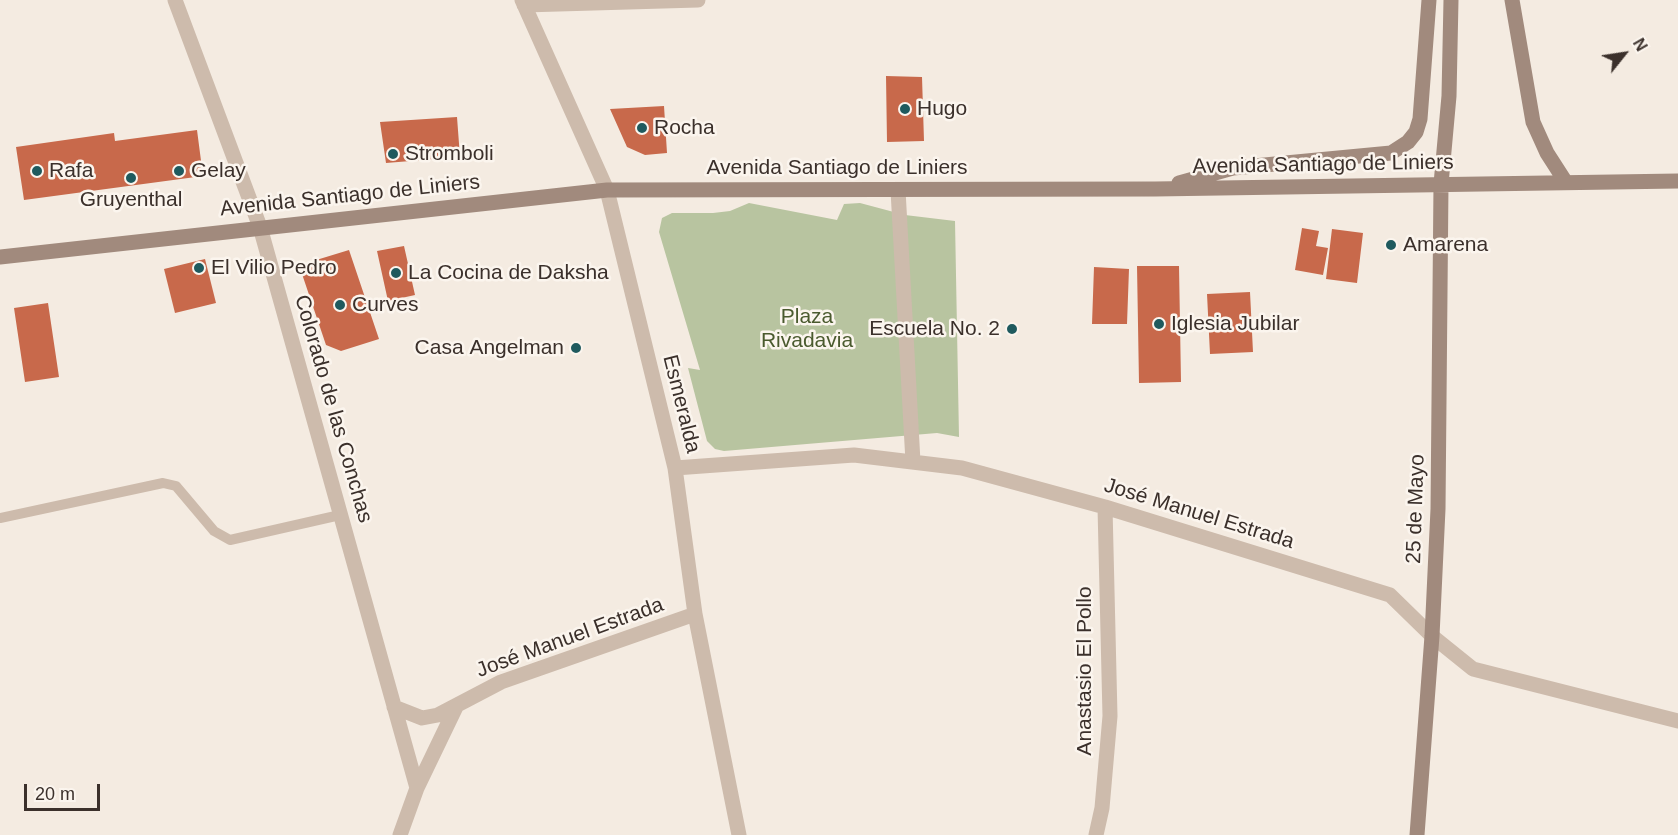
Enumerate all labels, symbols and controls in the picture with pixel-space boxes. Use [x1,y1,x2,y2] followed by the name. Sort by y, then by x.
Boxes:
[1594,24,1654,84] north arrow
[1630,35,1650,54] text: N
[917,96,967,122] place label: Hugo
[898,102,912,116] marker: Hugo
[654,115,715,141] place label: Rocha
[635,121,649,135] marker: Rocha
[405,141,494,167] place label: Stromboli
[386,147,400,161] marker: Stromboli
[1192,150,1454,180] street label: Avenida Santiago de Liniers
[706,155,968,181] street label: Avenida Santiago de Liniers
[49,158,93,184] place label: Rafa
[191,158,246,184] place label: Gelay
[30,164,44,178] marker: Rafa
[172,164,186,178] marker: Gelay
[219,170,481,222] street label: Avenida Santiago de Liniers
[124,171,138,185] marker: Gruyenthal
[80,187,182,213] place label: Gruyenthal
[1403,232,1488,258] place label: Amarena
[1384,238,1398,252] marker: Amarena
[211,255,337,281] place label: El Vilio Pedro
[408,260,609,286] place label: La Cocina de Daksha
[192,261,206,275] marker: El Vilio Pedro
[389,266,403,280] marker: La Cocina de Daksha
[288,292,378,526] street label: Colorado de las Conchas
[352,292,419,318] place label: Curves
[333,298,347,312] marker: Curves
[761,304,853,354] park label: Plaza Rivadavia
[1171,311,1299,337] place label: Iglesia Jubilar
[869,316,1000,342] place label: Escuela No. 2
[1152,317,1166,331] marker: Iglesia Jubilar
[1005,322,1019,336] marker: Escuela No. 2
[415,335,564,361] place label: Casa Angelman
[569,341,583,355] marker: Casa Angelman
[657,352,705,456] street label: Esmeralda
[1401,454,1431,564] street label: 25 de Mayo
[1101,473,1297,555] street label: José Manuel Estrada
[1072,586,1098,756] street label: Anastasio El Pollo
[473,592,667,684] street label: José Manuel Estrada
[27,772,104,810] scale bar
[35,784,75,804] text: 20 m

